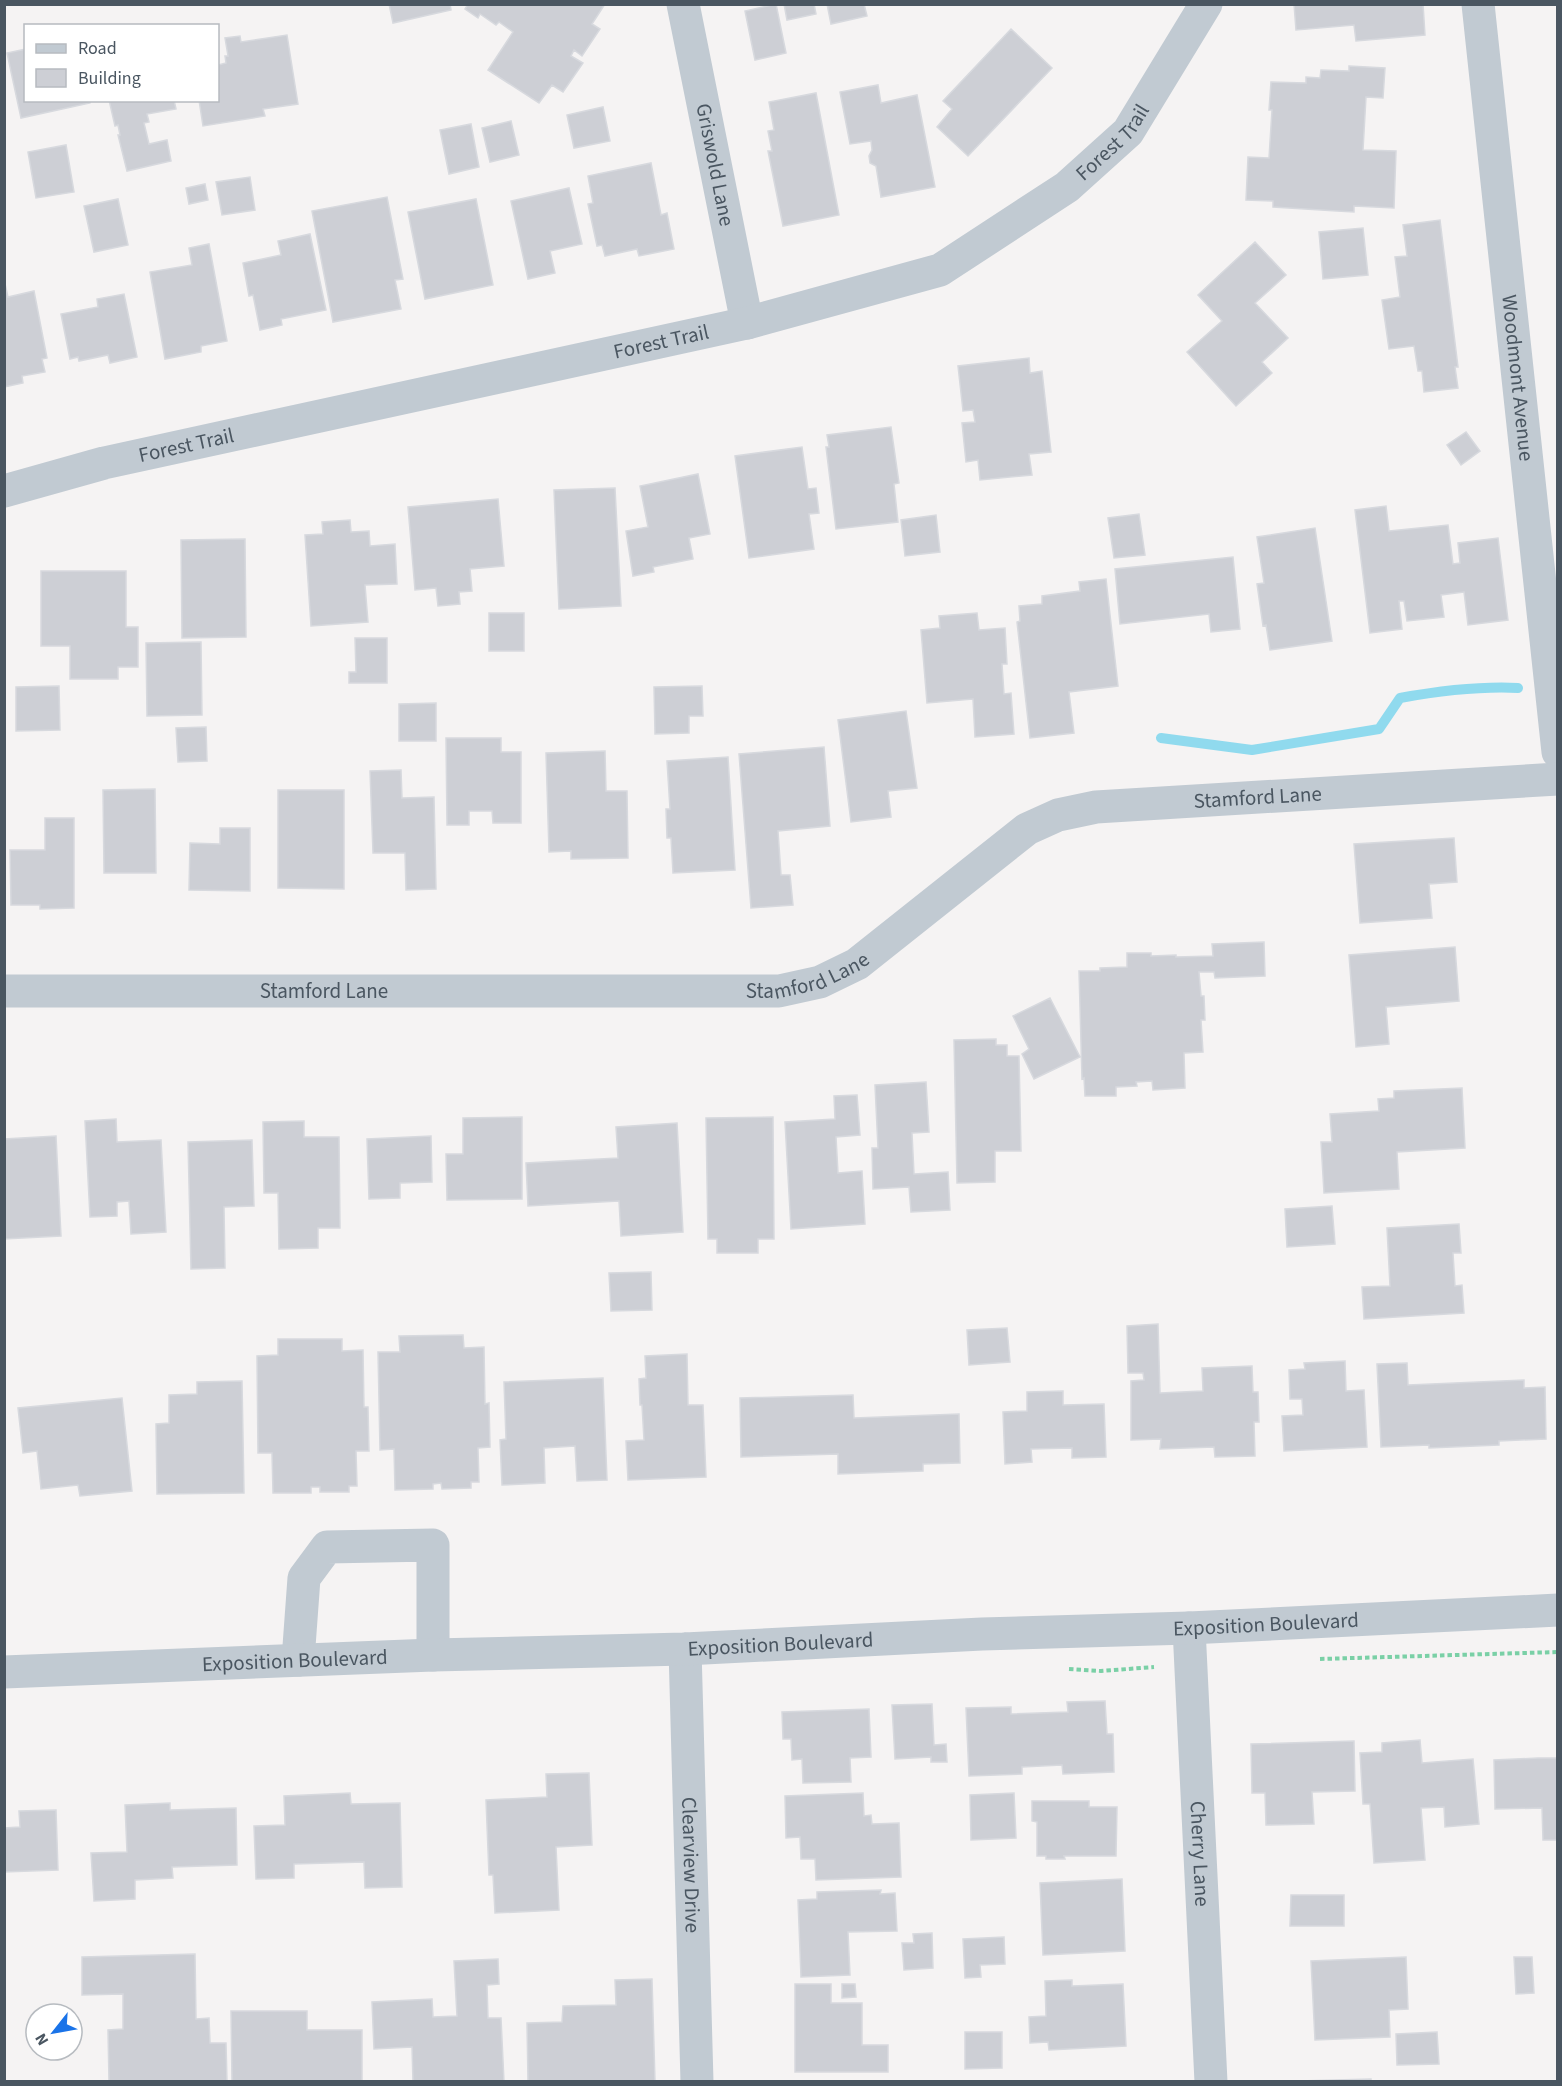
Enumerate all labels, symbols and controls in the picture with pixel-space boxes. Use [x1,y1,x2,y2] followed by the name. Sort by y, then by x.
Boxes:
[24,24,219,102] legend
[78,36,117,61] text: Road
[78,66,141,91] text: Building
[1069,98,1157,188] street label: Forest Trail
[688,101,742,229] street label: Griswold Lane
[1494,293,1542,463] street label: Woodmont Avenue
[611,317,712,367] street label: Forest Trail
[136,420,237,470] street label: Forest Trail
[1193,778,1323,816] street label: Stamford Lane
[746,945,876,1007] street label: Stamford Lane
[260,976,388,1006] street label: Stamford Lane
[1173,1605,1360,1643] street label: Exposition Boulevard
[687,1625,874,1664] street label: Exposition Boulevard
[201,1642,388,1679] street label: Exposition Boulevard
[674,1796,708,1933] street label: Clearview Drive
[1182,1800,1217,1907] street label: Cherry Lane
[24,2002,84,2062] north arrow
[30,2029,54,2049] text: N

